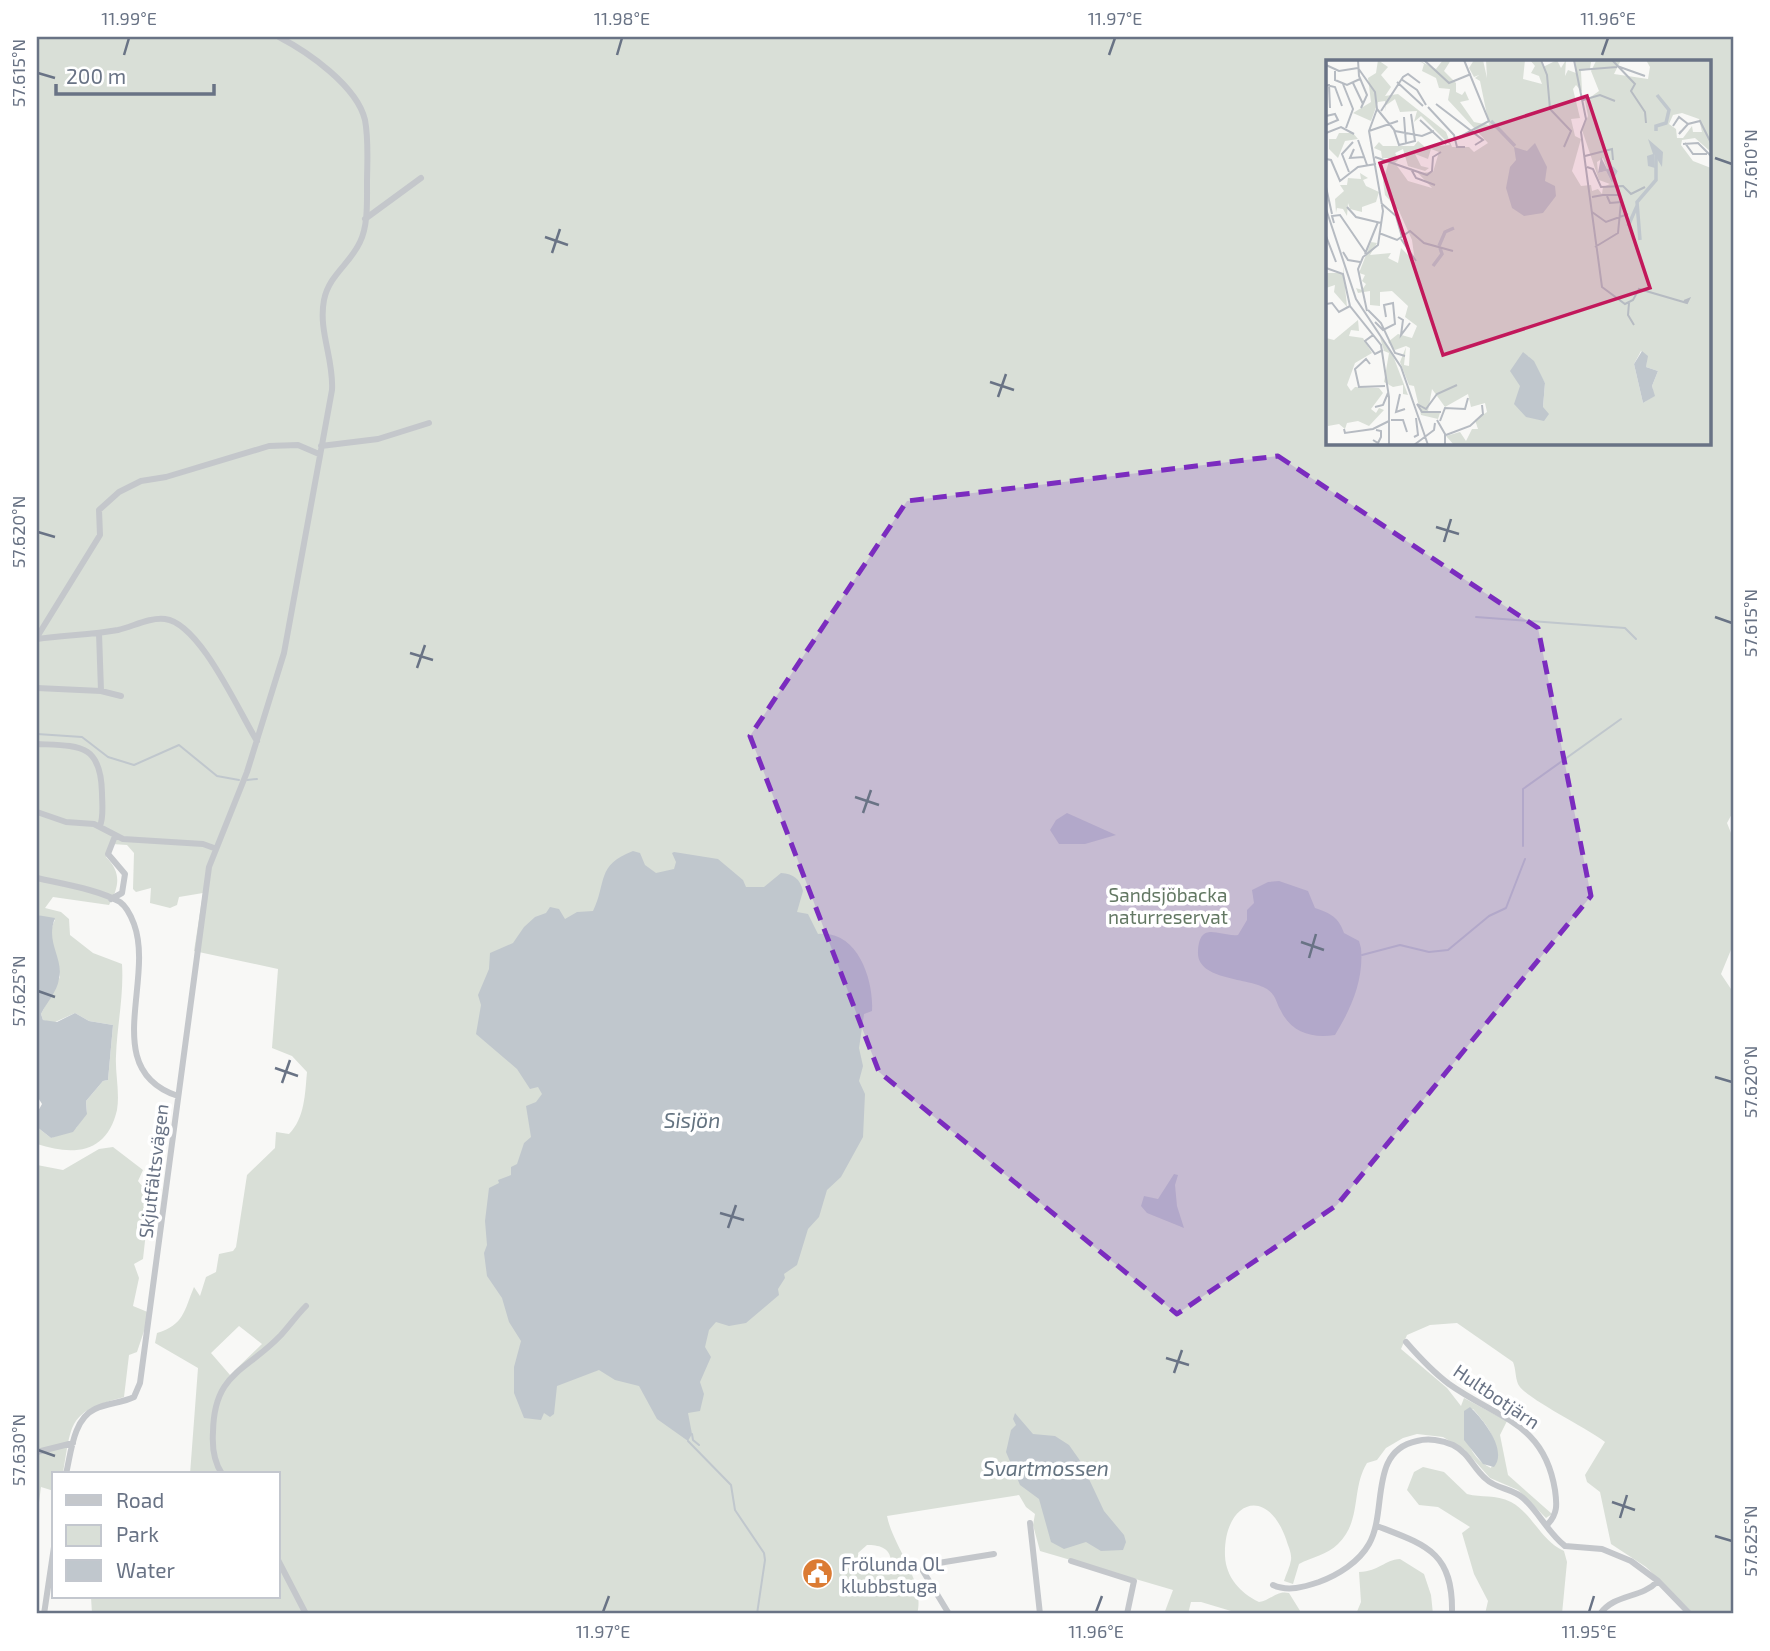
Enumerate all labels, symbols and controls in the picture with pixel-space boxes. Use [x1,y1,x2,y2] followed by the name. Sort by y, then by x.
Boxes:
[101,7,157,29] text: 11.99°E
[594,7,650,29] text: 11.98°E
[1088,7,1142,29] text: 11.97°E
[1580,7,1636,29] text: 11.96°E
[7,39,29,107] text: 57.615°N
[56,52,214,96] scale bar
[1326,60,1710,444] inset map
[66,63,126,88] text: 200 m
[1739,129,1761,199] text: 57.610°N
[7,496,29,568] text: 57.620°N
[1739,589,1761,657] text: 57.615°N
[1108,883,1228,928] park label: Sandsjöbacka naturreservat
[7,955,29,1027] text: 57.625°N
[1739,1046,1761,1118] text: 57.620°N
[133,1102,173,1240] street label: Skjutfältsvägen
[664,1107,720,1133] water label: Sisjön
[1450,1359,1544,1433] street label: Hultbotjärn
[7,1414,29,1486] text: 57.630°N
[983,1455,1109,1480] water label: Svartmossen
[52,1472,280,1598] legend
[116,1487,164,1512] text: Road
[1739,1505,1761,1577] text: 57.625°N
[116,1521,159,1546] text: Park
[841,1552,945,1597] place label: Frölunda OL klubbstuga
[116,1557,175,1582] text: Water
[801,1557,835,1591] public building icon: Frölunda OL klubbstuga
[576,1620,630,1642] text: 11.97°E
[1068,1620,1124,1642] text: 11.96°E
[1561,1620,1617,1642] text: 11.95°E

